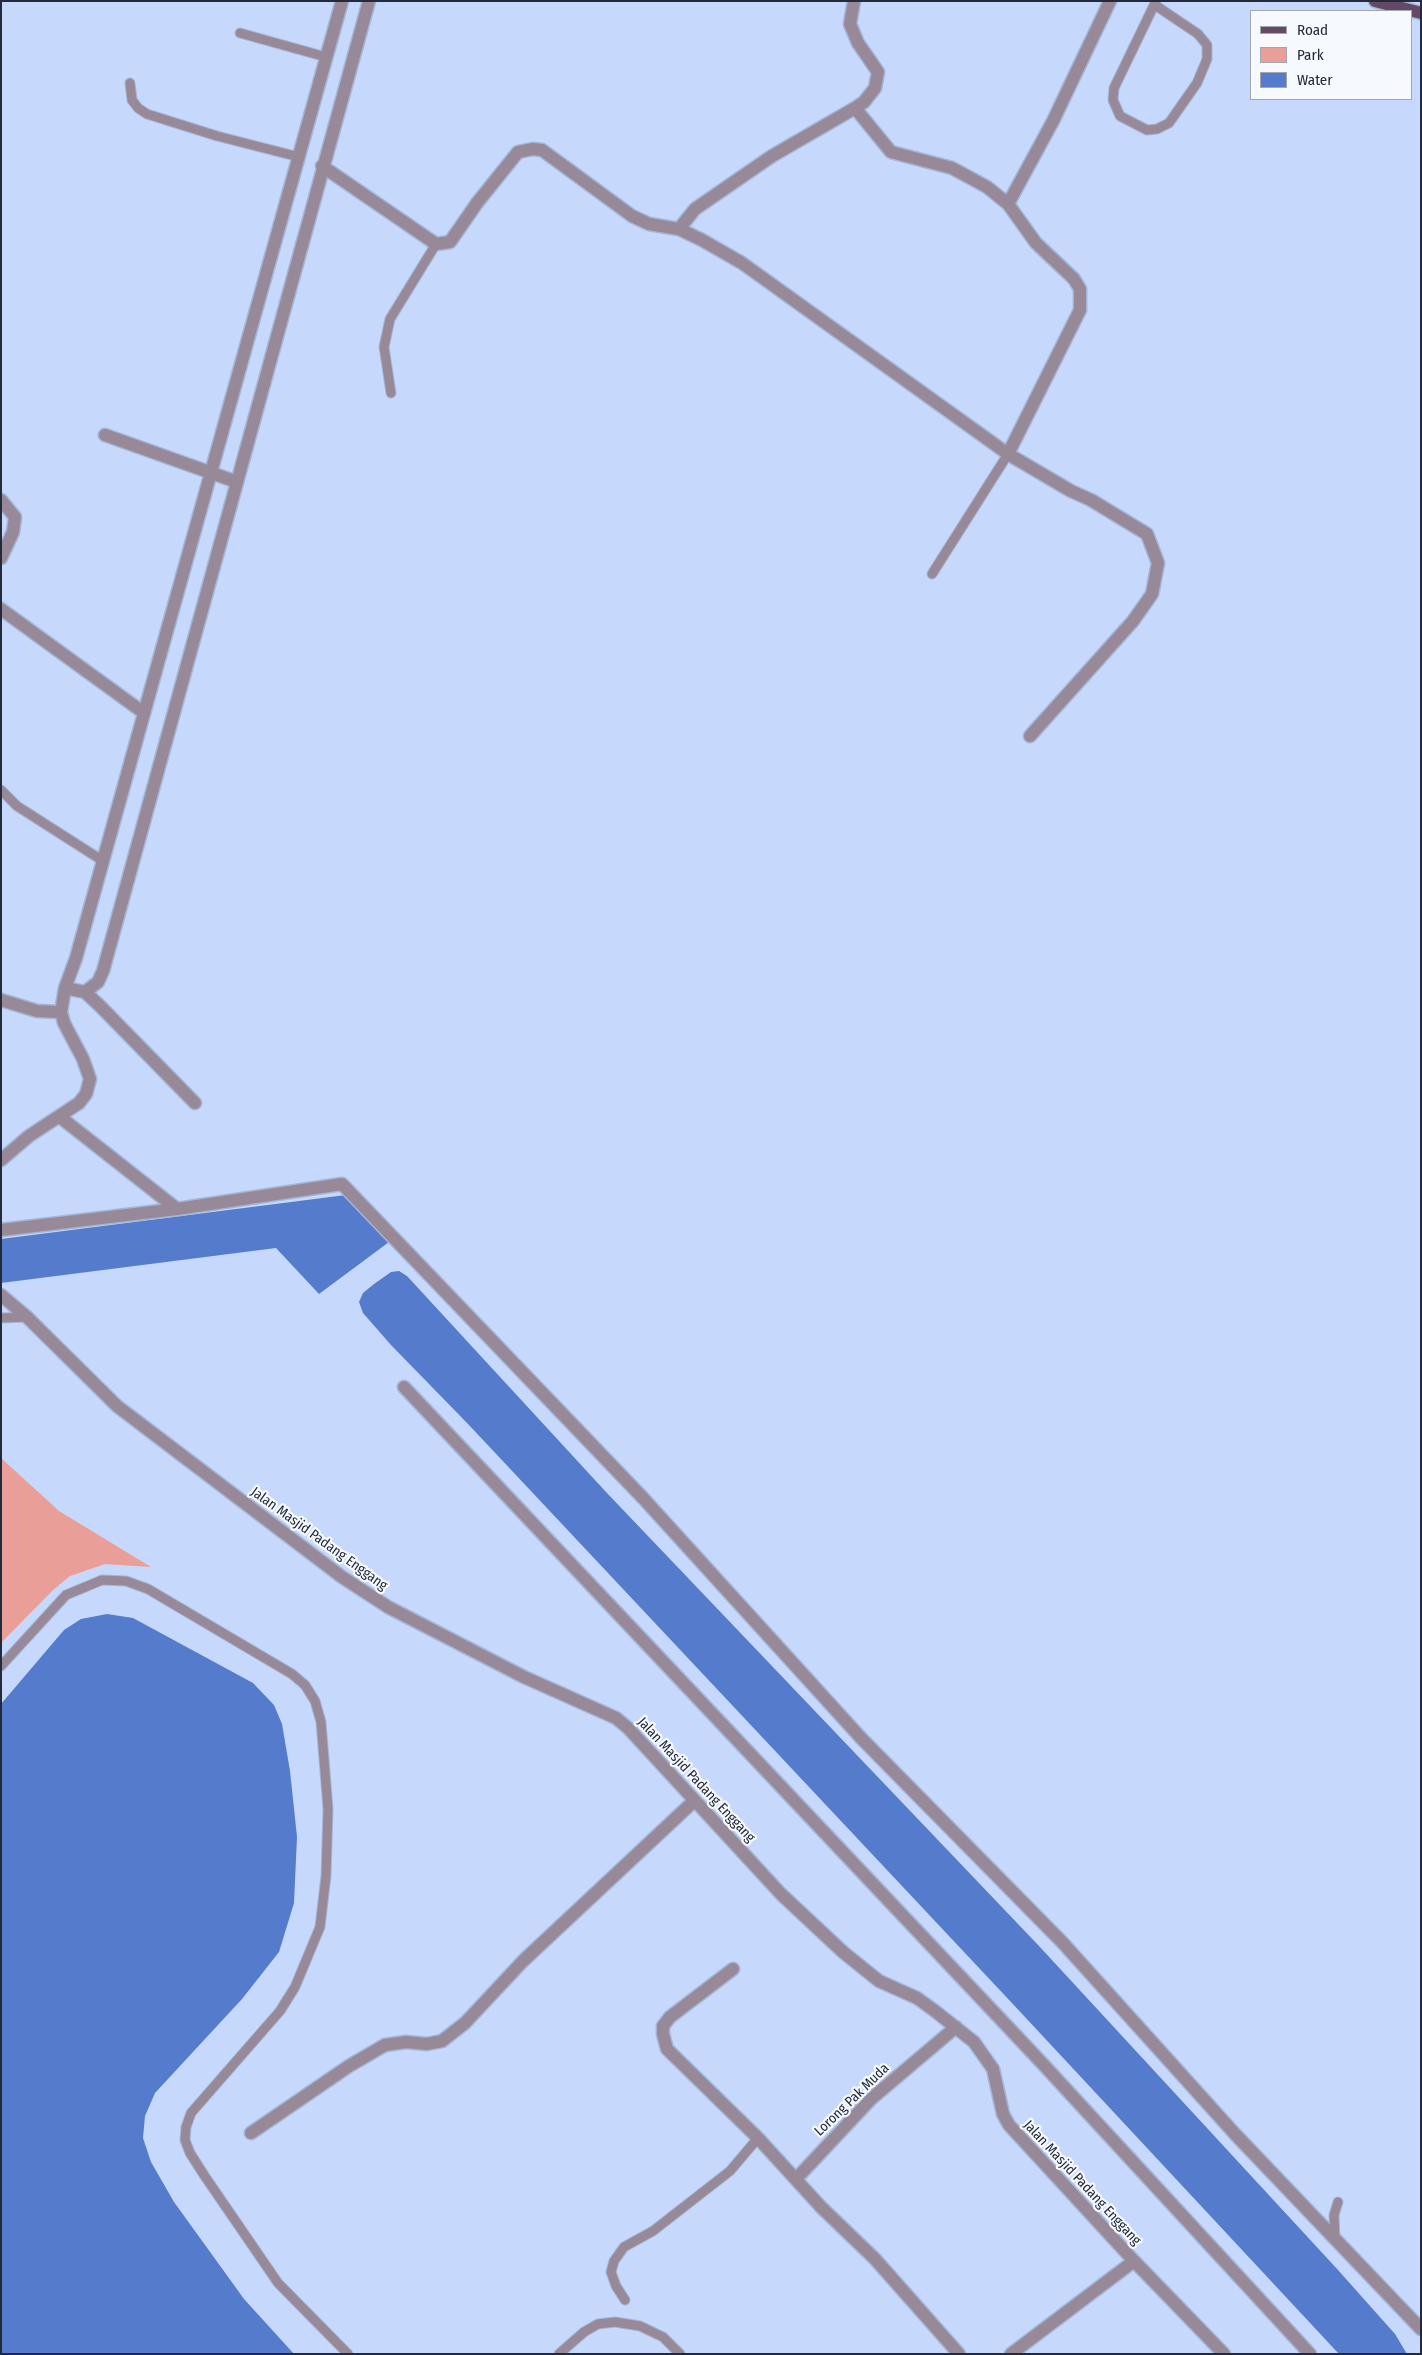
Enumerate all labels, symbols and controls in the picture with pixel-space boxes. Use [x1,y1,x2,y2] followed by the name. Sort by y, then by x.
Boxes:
[1250,10,1412,100] legend
[1297,21,1328,39] text: Road
[1297,46,1324,64] text: Park
[1297,71,1332,89] text: Water
[247,1484,391,1594] street label: Jalan Masjid Padang Enggang
[634,1714,758,1846] street label: Jalan Masjid Padang Enggang
[811,2060,893,2140] street label: Lorong Pak Muda
[1020,2117,1144,2249] street label: Jalan Masjid Padang Enggang

